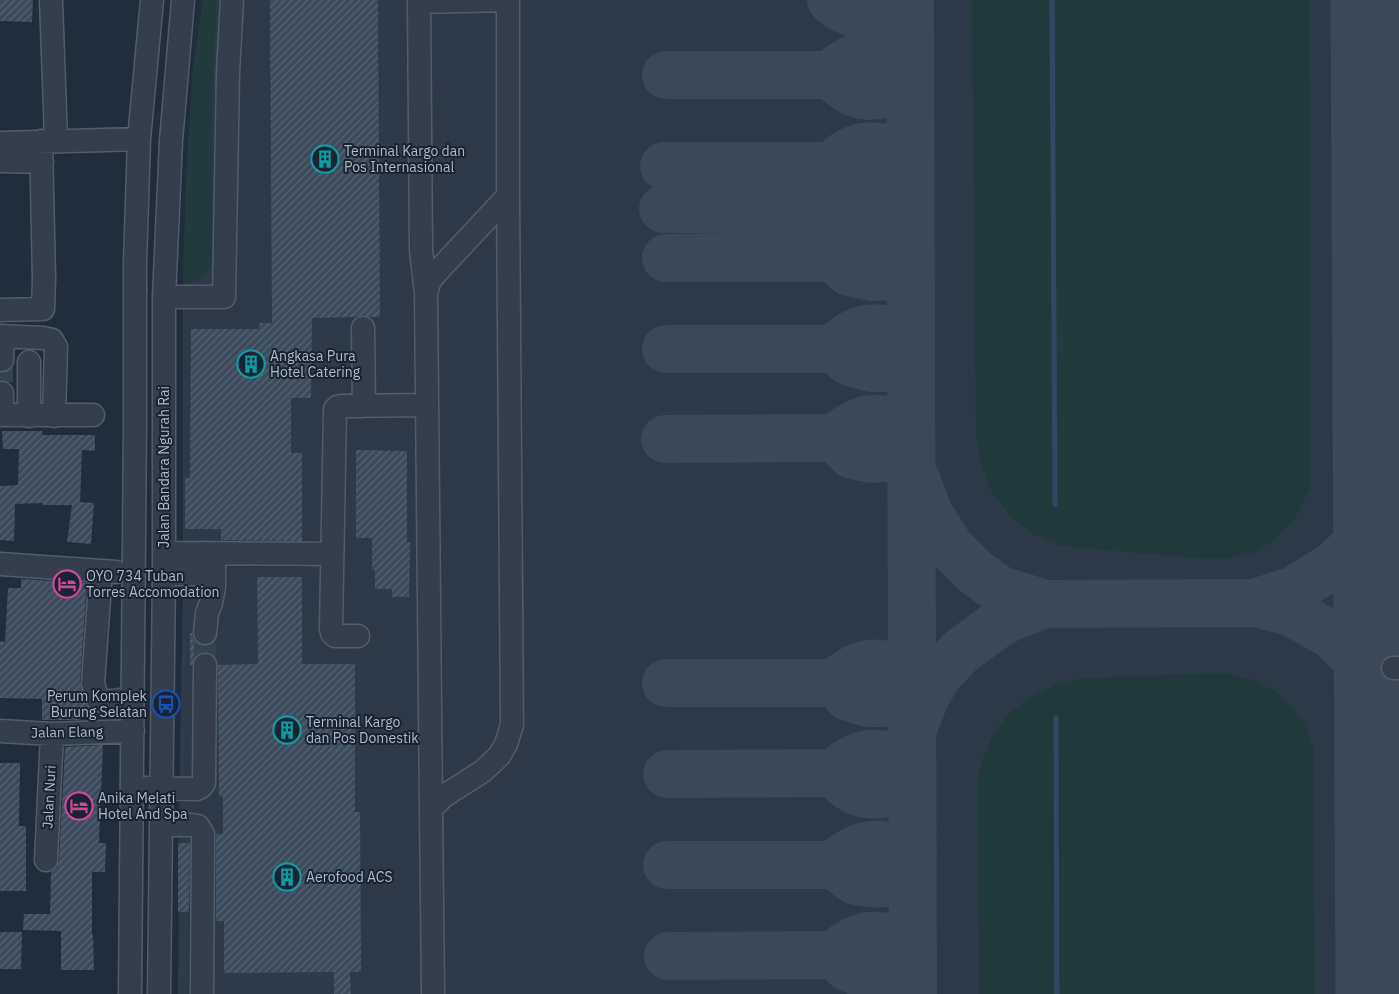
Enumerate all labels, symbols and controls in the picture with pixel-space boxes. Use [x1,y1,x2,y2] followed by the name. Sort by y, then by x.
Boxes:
[344,142,465,176] place label: Terminal Kargo dan Pos Internasional
[310,144,340,174] building icon: Terminal Kargo dan Pos Internasional
[270,347,361,381] place label: Angkasa Pura Hotel Catering
[236,349,266,379] building icon: Angkasa Pura Hotel Catering
[155,386,173,548] street label: Jalan Bandara Ngurah Rai
[86,567,220,601] place label: OYO 734 Tuban Torres Accomodation
[52,569,82,599] hotel icon: OYO 734 Tuban Torres Accomodation
[47,687,148,721] place label: Perum Komplek Burung Selatan
[151,689,181,719] bus stop icon: Perum Komplek Burung Selatan
[306,713,419,747] place label: Terminal Kargo dan Pos Domestik
[272,715,302,745] building icon: Terminal Kargo dan Pos Domestik
[31,722,104,742] street label: Jalan Elang
[38,765,60,829] street label: Jalan Nuri
[98,789,188,823] place label: Anika Melati Hotel And Spa
[64,791,94,821] hotel icon: Anika Melati Hotel And Spa
[272,862,302,892] building icon: Aerofood ACS
[306,868,393,886] place label: Aerofood ACS

